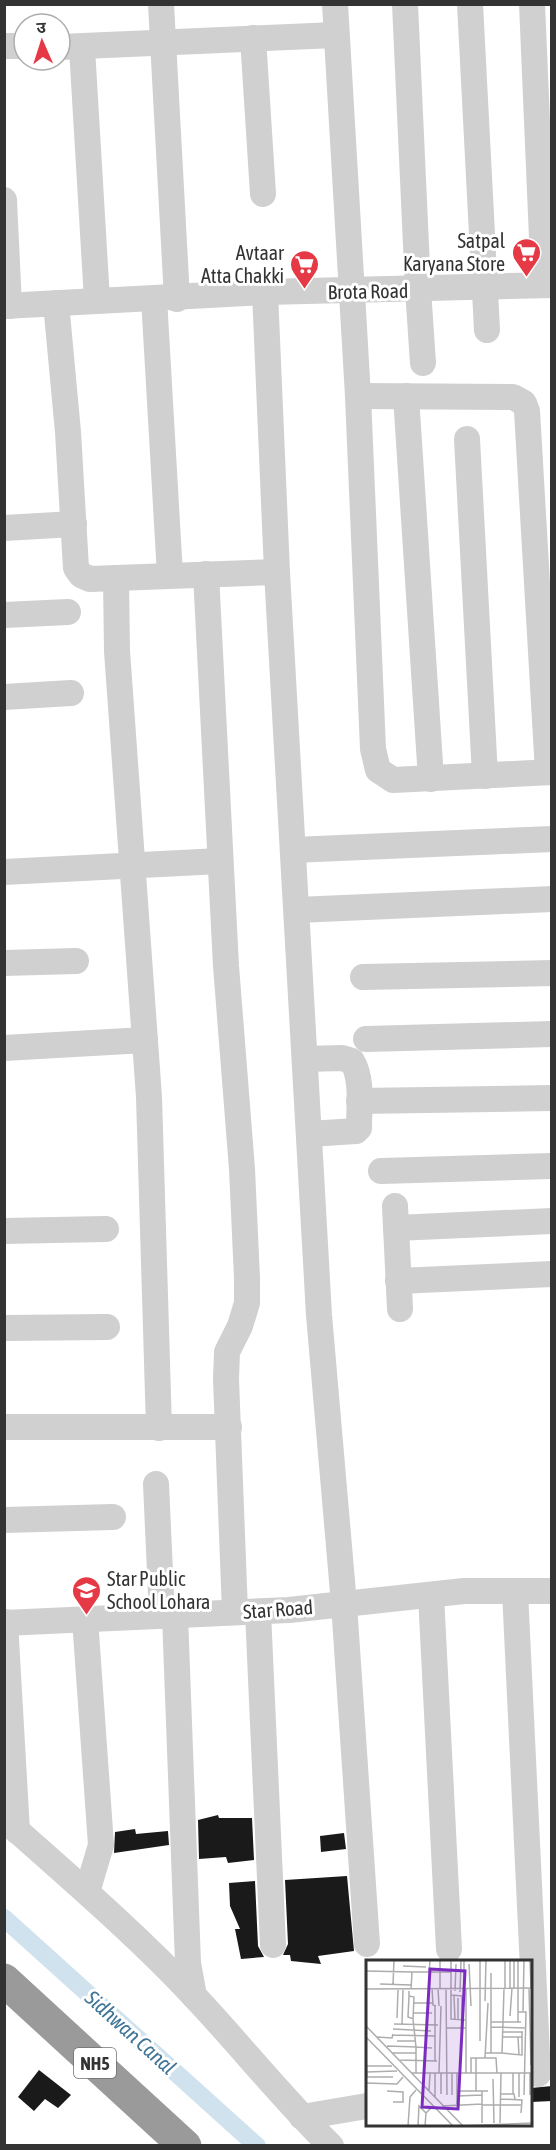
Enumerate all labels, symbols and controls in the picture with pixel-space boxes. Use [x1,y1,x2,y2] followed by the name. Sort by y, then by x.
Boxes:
[12,12,72,72] north arrow
[36,18,47,36] text: उ
[403,229,506,275] place label: Satpal Karyana Store
[510,236,542,278] supermarket icon: Satpal Karyana Store
[201,241,285,287] place label: Avtaar Atta Chakki
[289,248,321,290] supermarket icon: Avtaar Atta Chakki
[327,279,409,303] street label: Brota Road
[107,1567,210,1613] place label: Star Public School Lohara
[70,1574,102,1616] school or university icon: Star Public School Lohara
[242,1595,314,1623] street label: Star Road
[366,1960,532,2126] inset map
[80,1984,181,2079] water label: Sidhwan Canal
[74,2048,116,2078] road number: NH5

